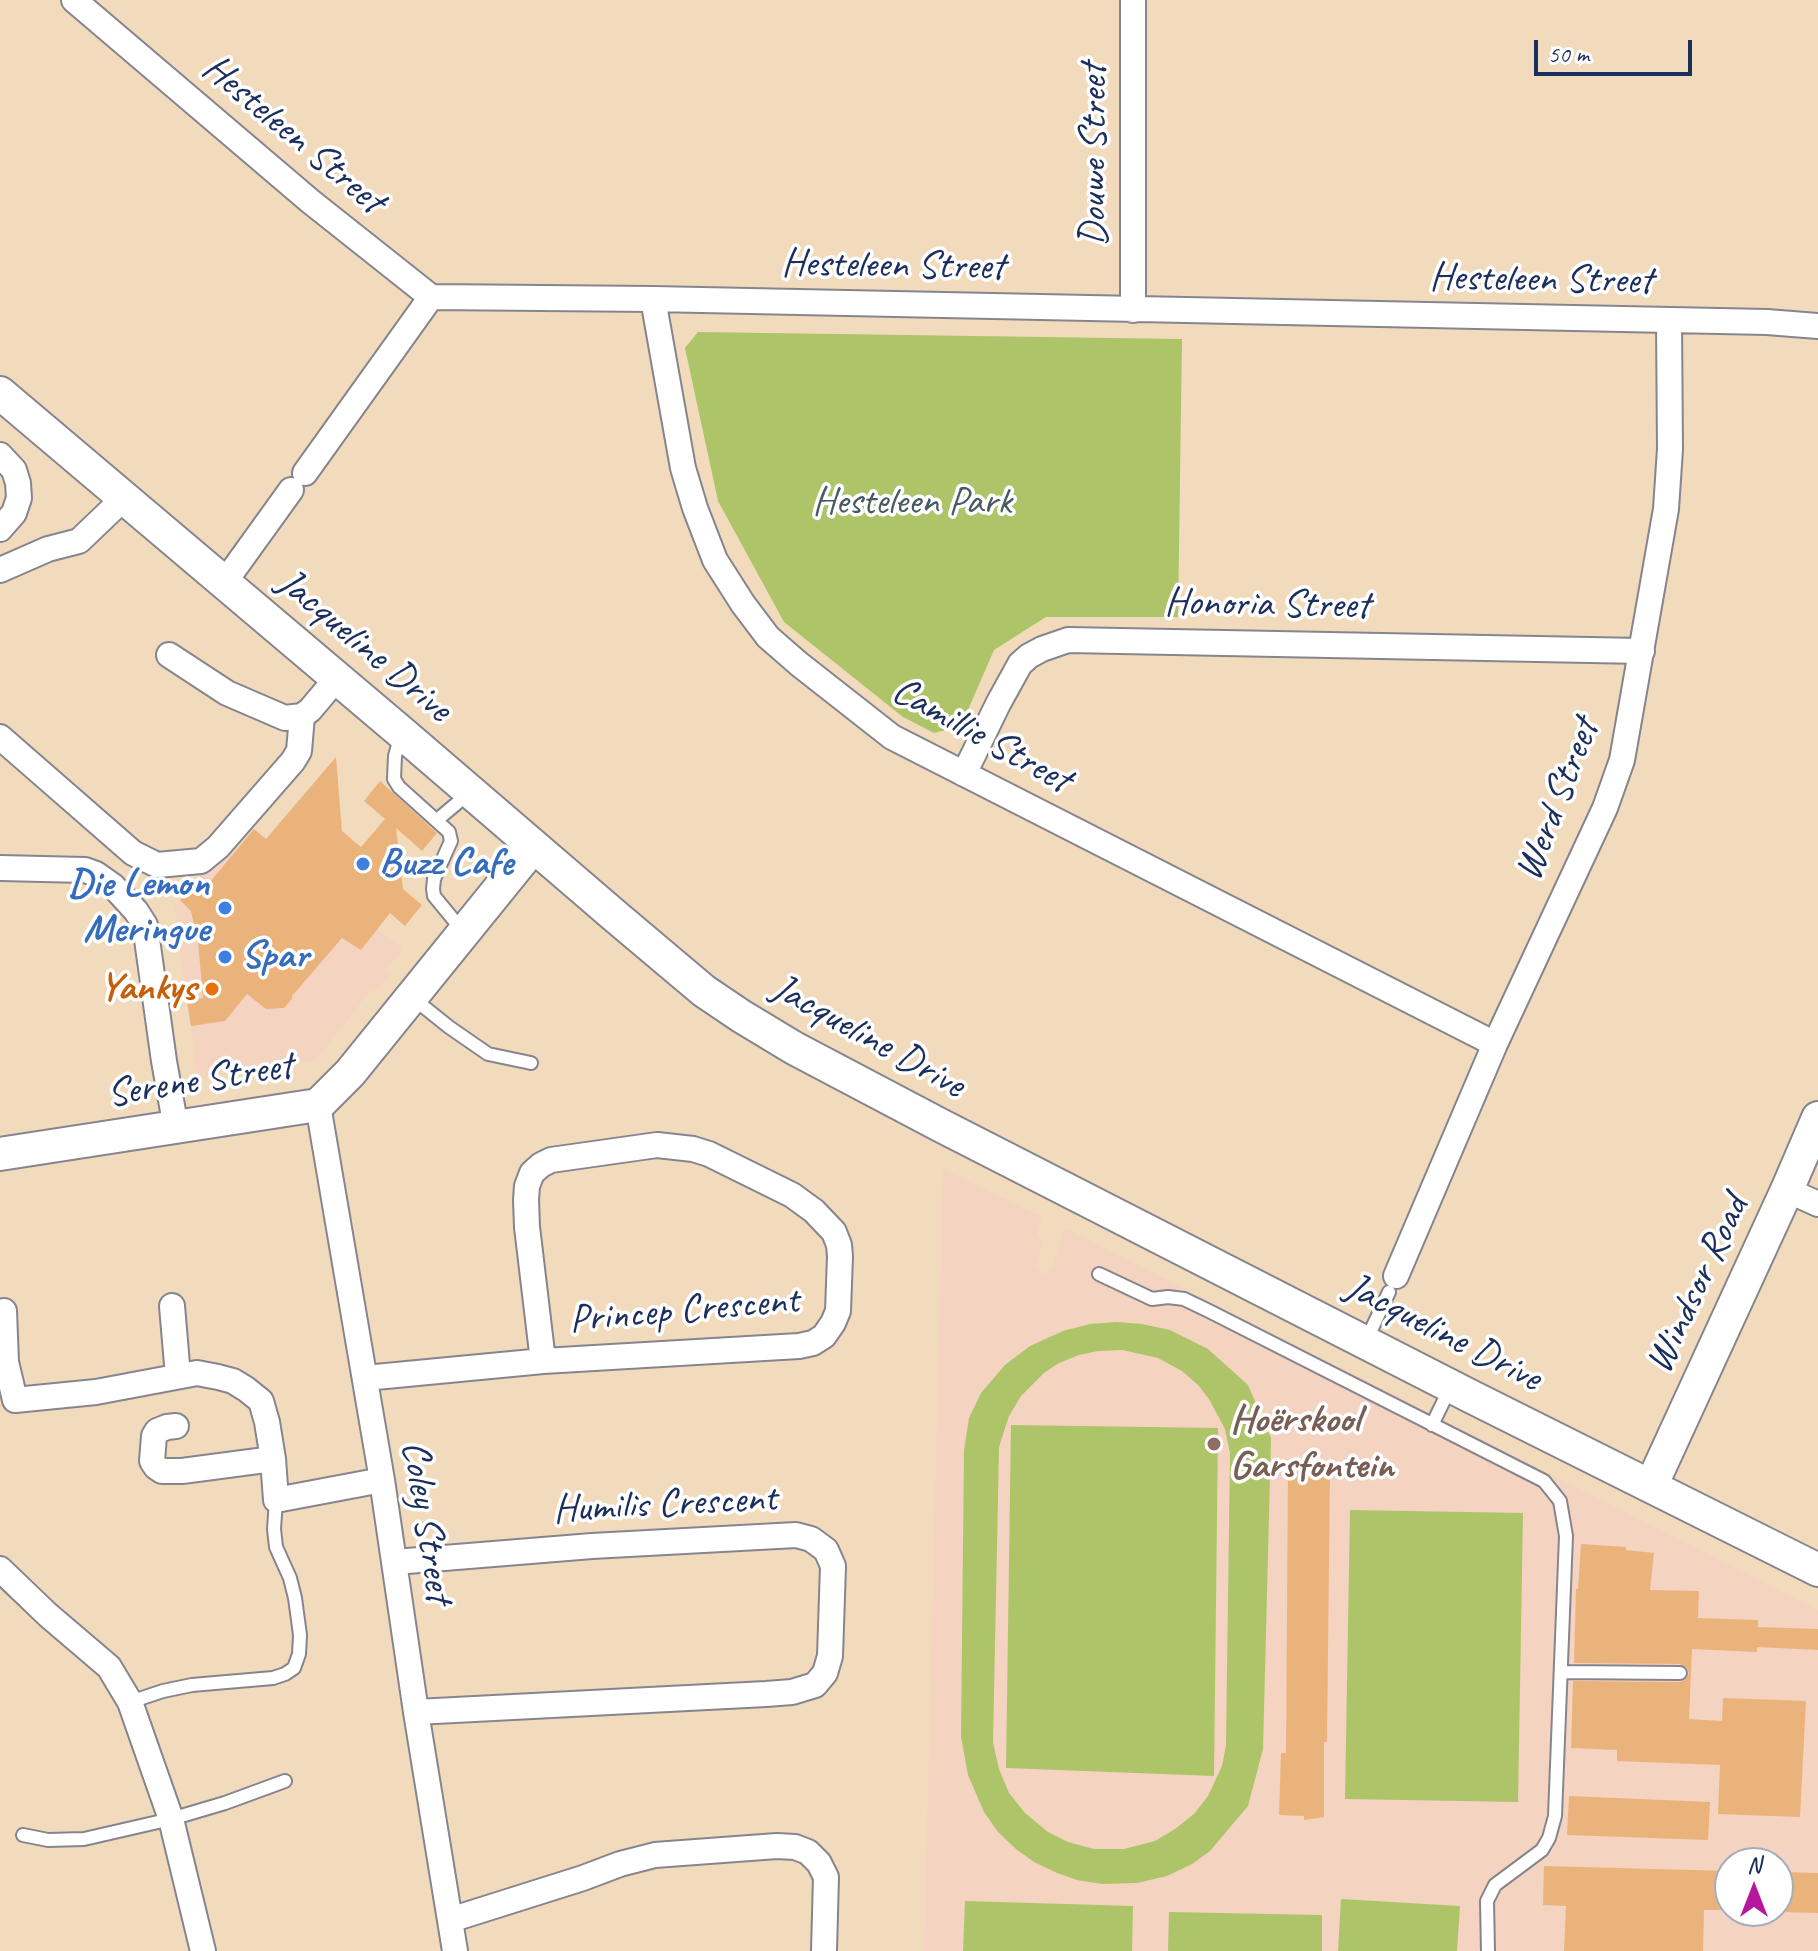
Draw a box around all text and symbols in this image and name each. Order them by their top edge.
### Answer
scale bar [1538,24,1696,74]
text: 50 m [1548,39,1589,69]
street label: Hesteleen Street [192,45,394,225]
street label: Douwe Street [1071,64,1119,246]
street label: Hesteleen Street [781,240,1005,292]
street label: Hesteleen Street [1429,254,1653,306]
park label: Hesteleen Park [812,479,1012,527]
street label: Jacqueline Drive [267,559,461,733]
street label: Honoria Street [1164,579,1370,631]
street label: Camillie Street [883,667,1079,805]
street label: Werd Street [1505,712,1611,888]
place label: Buzz Cafe [379,840,513,888]
marker: Buzz Cafe [354,855,372,873]
place label: Die Lemon Meringue [68,861,209,955]
marker: Die Lemon Meringue [216,899,234,917]
place label: Spar [241,933,308,981]
marker: Spar [216,948,234,966]
street label: Jacqueline Drive [763,964,973,1110]
place label: Yankys [100,965,196,1013]
marker: Yankys [203,980,221,998]
street label: Serene Street [104,1043,296,1119]
street label: Windsor Road [1636,1189,1760,1381]
street label: Jacqueline Drive [1337,1263,1549,1403]
street label: Princep Crescent [567,1277,801,1345]
place label: Hoërskool Garsfontein [1230,1397,1394,1491]
marker: Hoërskool Garsfontein [1205,1435,1223,1453]
street label: Coley Street [390,1438,462,1606]
street label: Humilis Crescent [552,1475,778,1535]
north arrow [1714,1847,1794,1927]
text: N [1747,1851,1761,1879]

